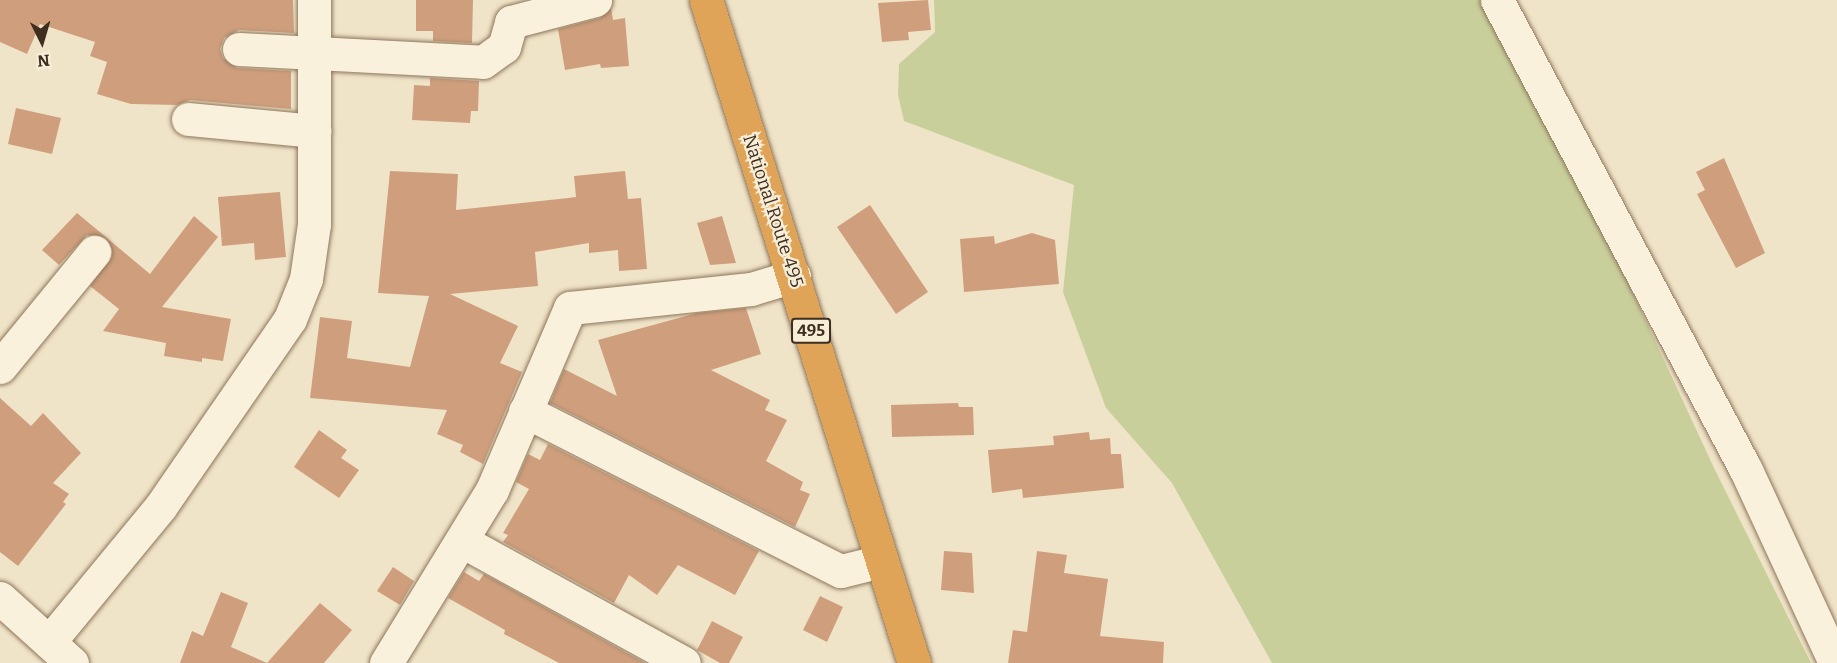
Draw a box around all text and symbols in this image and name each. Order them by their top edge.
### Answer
north arrow [12,12,72,72]
text: N [37,50,51,70]
street label: National Route 495 [738,132,808,290]
road number: 495 [790,318,832,344]

